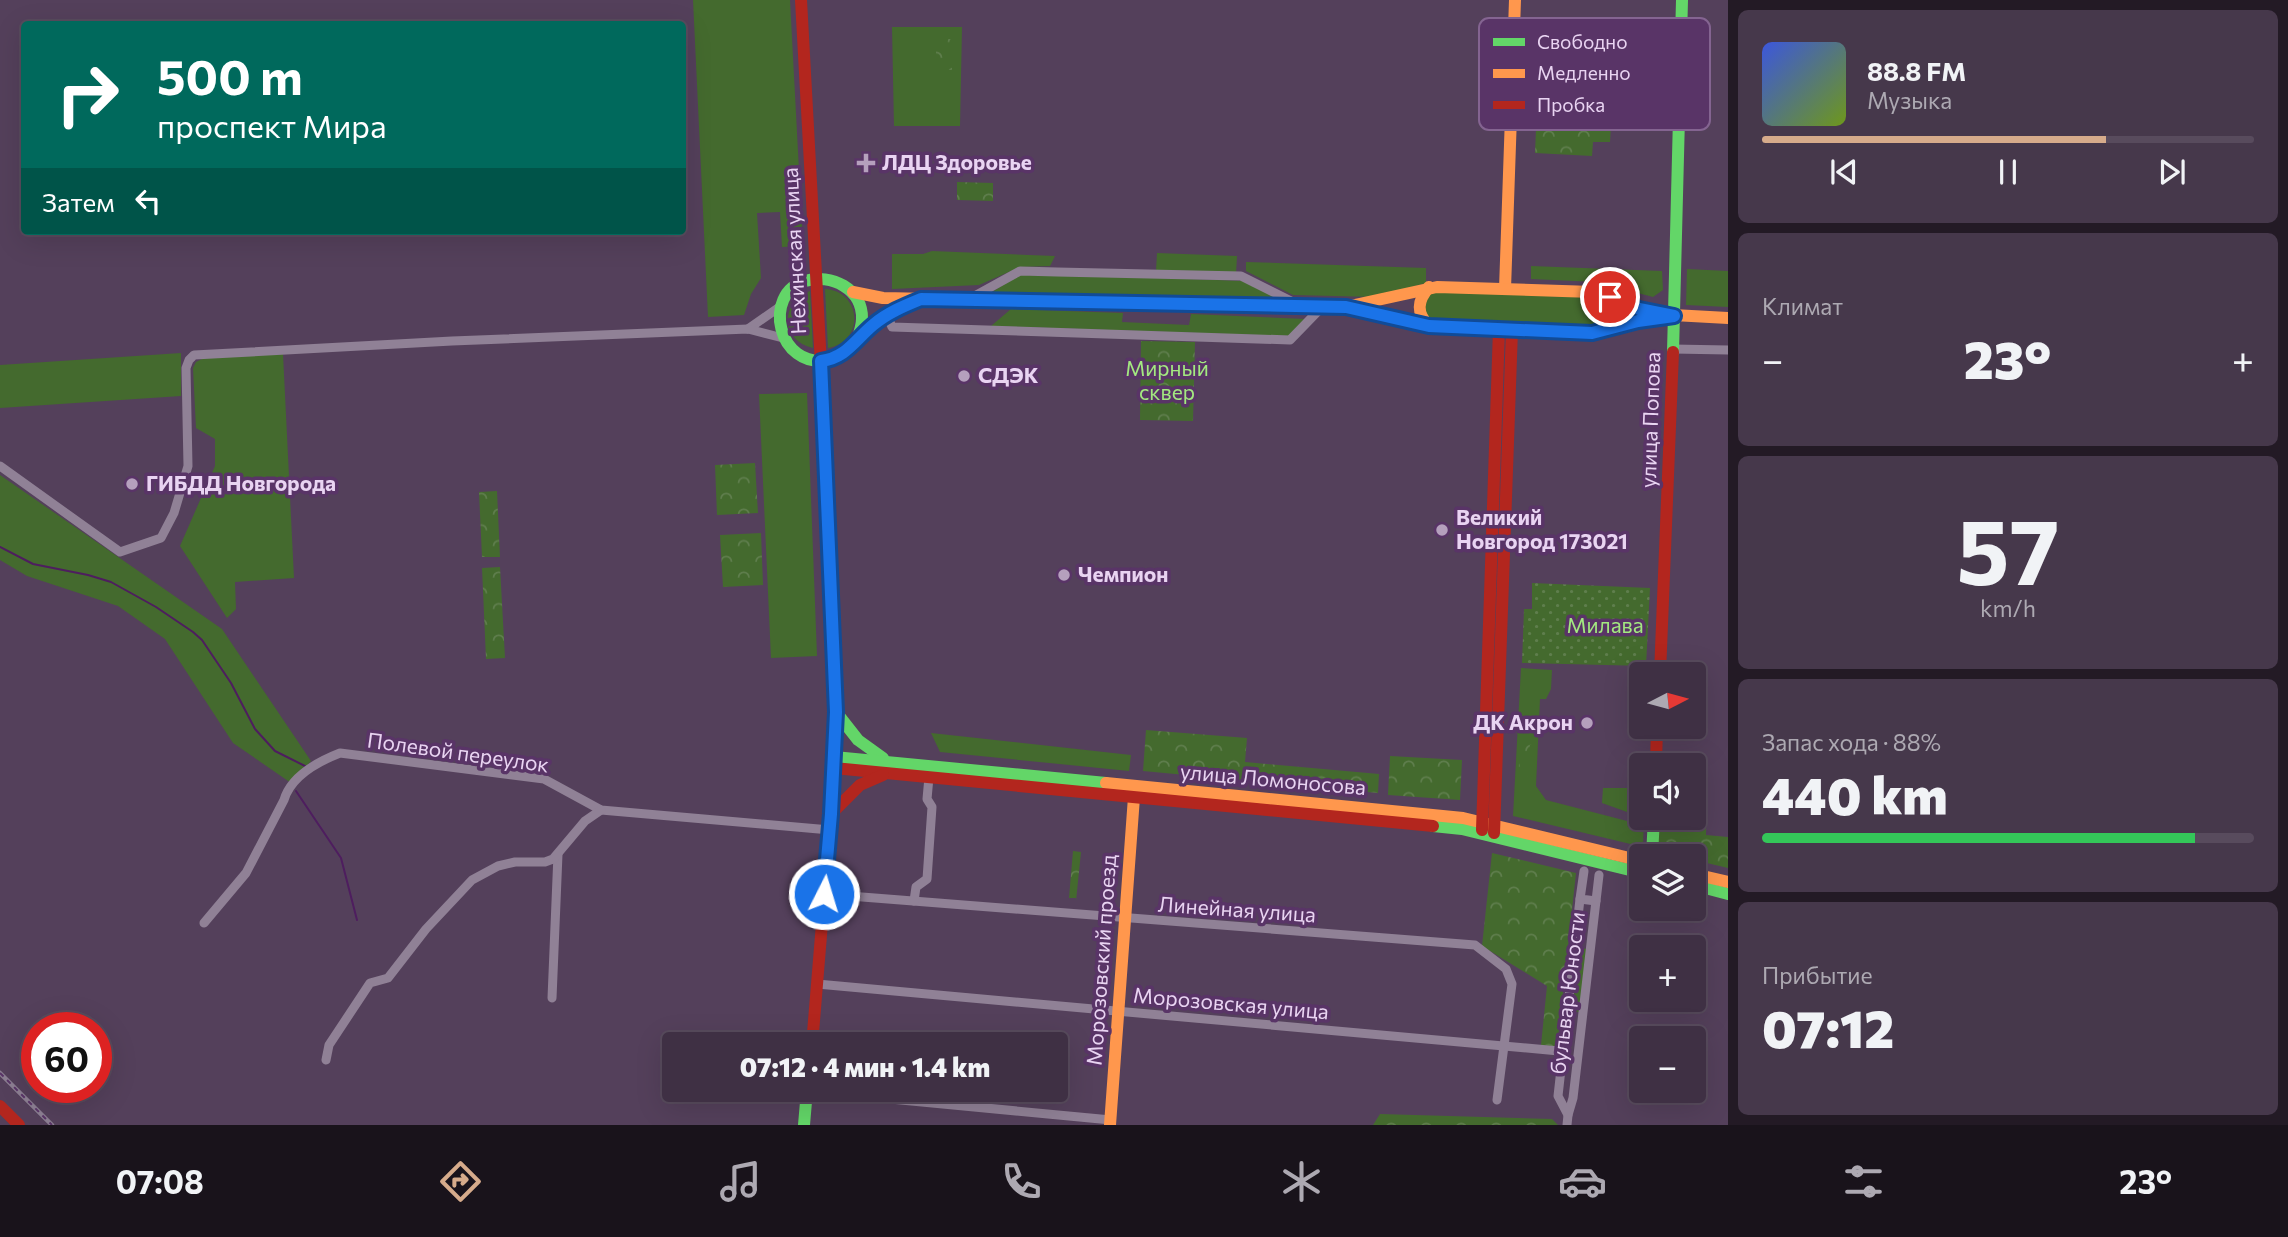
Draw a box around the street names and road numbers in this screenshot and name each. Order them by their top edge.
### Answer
street label: Нехинская улица [777,167,810,335]
street label: улица Попова [1635,351,1664,488]
street label: Полевой переулок [366,726,551,777]
street label: улица Ломоносова [1179,758,1367,799]
street label: Морозовский проезд [1081,854,1120,1066]
street label: Линейная улица [1157,891,1317,926]
street label: бульвар Юности [1544,910,1589,1075]
street label: Морозовская улица [1132,981,1330,1024]

